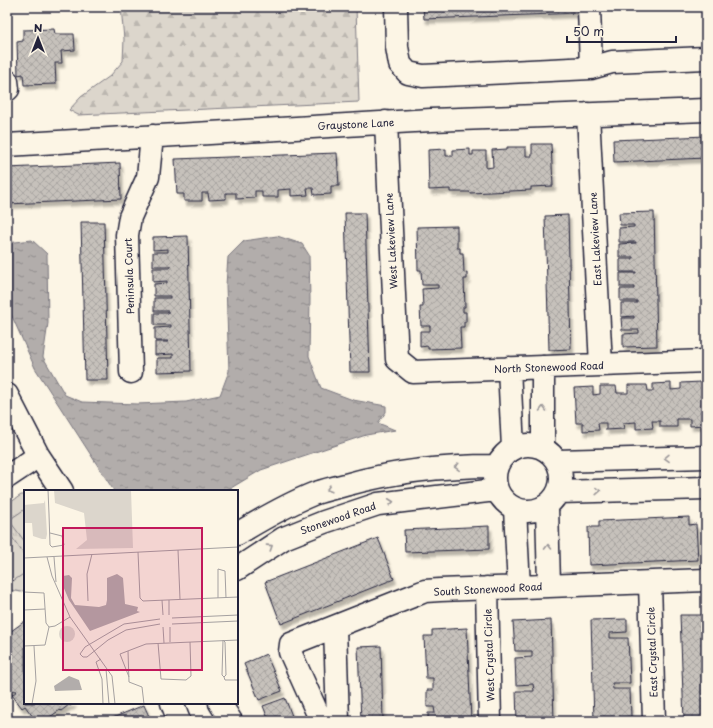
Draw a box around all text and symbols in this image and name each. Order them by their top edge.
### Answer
north arrow [18,18,58,58]
scale bar [567,18,676,44]
text: N [34,19,43,36]
text: 50 m [573,22,604,40]
street label: Graystone Lane [317,114,395,134]
street label: East Lakeview Lane [585,192,604,286]
street label: West Lakeview Lane [380,193,401,289]
street label: Peninsula Court [120,238,137,314]
street label: North Stonewood Road [494,357,604,376]
one-way arrow [539,406,547,412]
one-way arrow [664,454,670,462]
one-way arrow [454,463,460,471]
one-way arrow [326,484,333,493]
one-way arrow [595,487,601,495]
inset map [24,490,238,704]
street label: Stonewood Road [298,497,378,538]
one-way arrow [388,498,394,507]
one-way arrow [544,544,552,550]
one-way arrow [265,545,272,552]
street label: South Stonewood Road [433,578,543,599]
street label: East Crystal Circle [642,606,661,698]
street label: West Crystal Circle [479,608,498,702]

